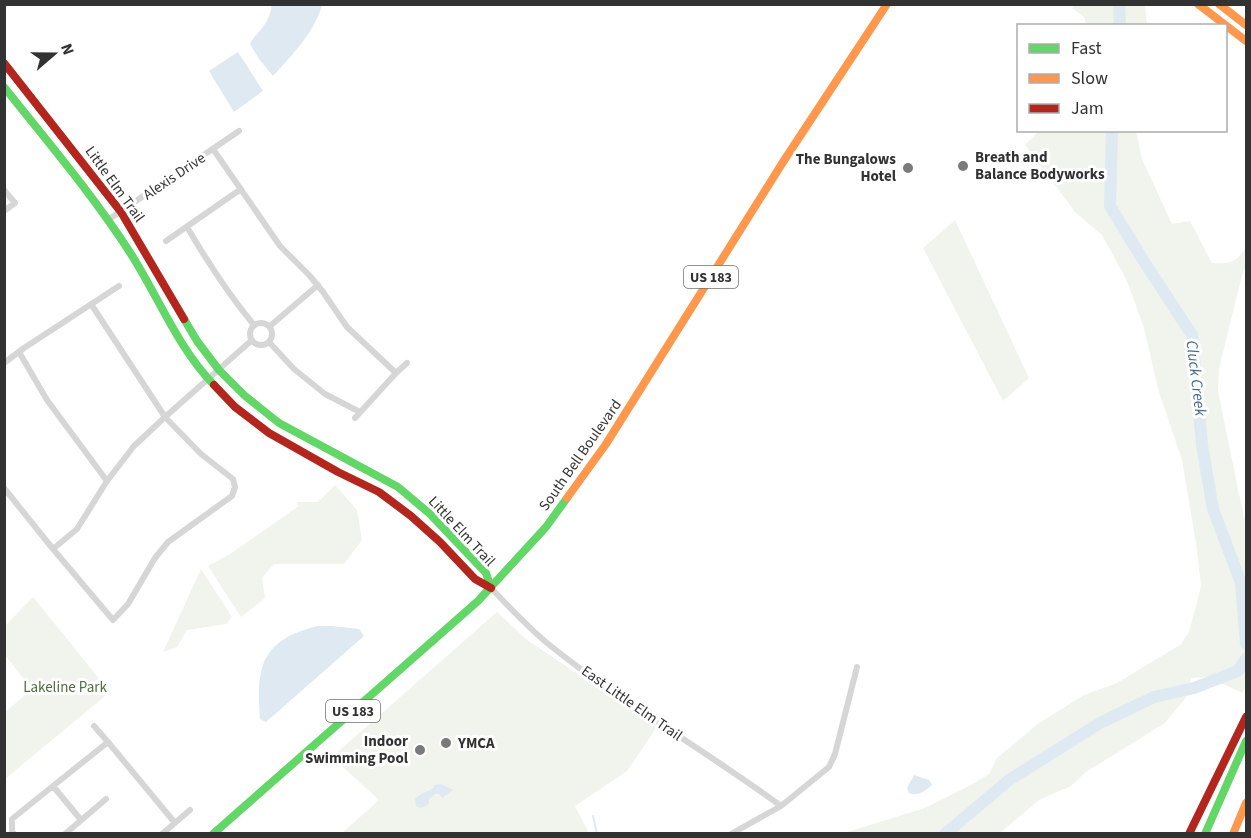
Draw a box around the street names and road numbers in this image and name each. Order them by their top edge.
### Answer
street label: Little Elm Trail [80,142,149,227]
street label: Alexis Drive [139,148,210,205]
road number: US 183 [684,266,738,288]
street label: South Bell Boulevard [534,395,627,515]
street label: Little Elm Trail [423,491,500,571]
street label: East Little Elm Trail [577,661,687,746]
road number: US 183 [326,700,380,722]

